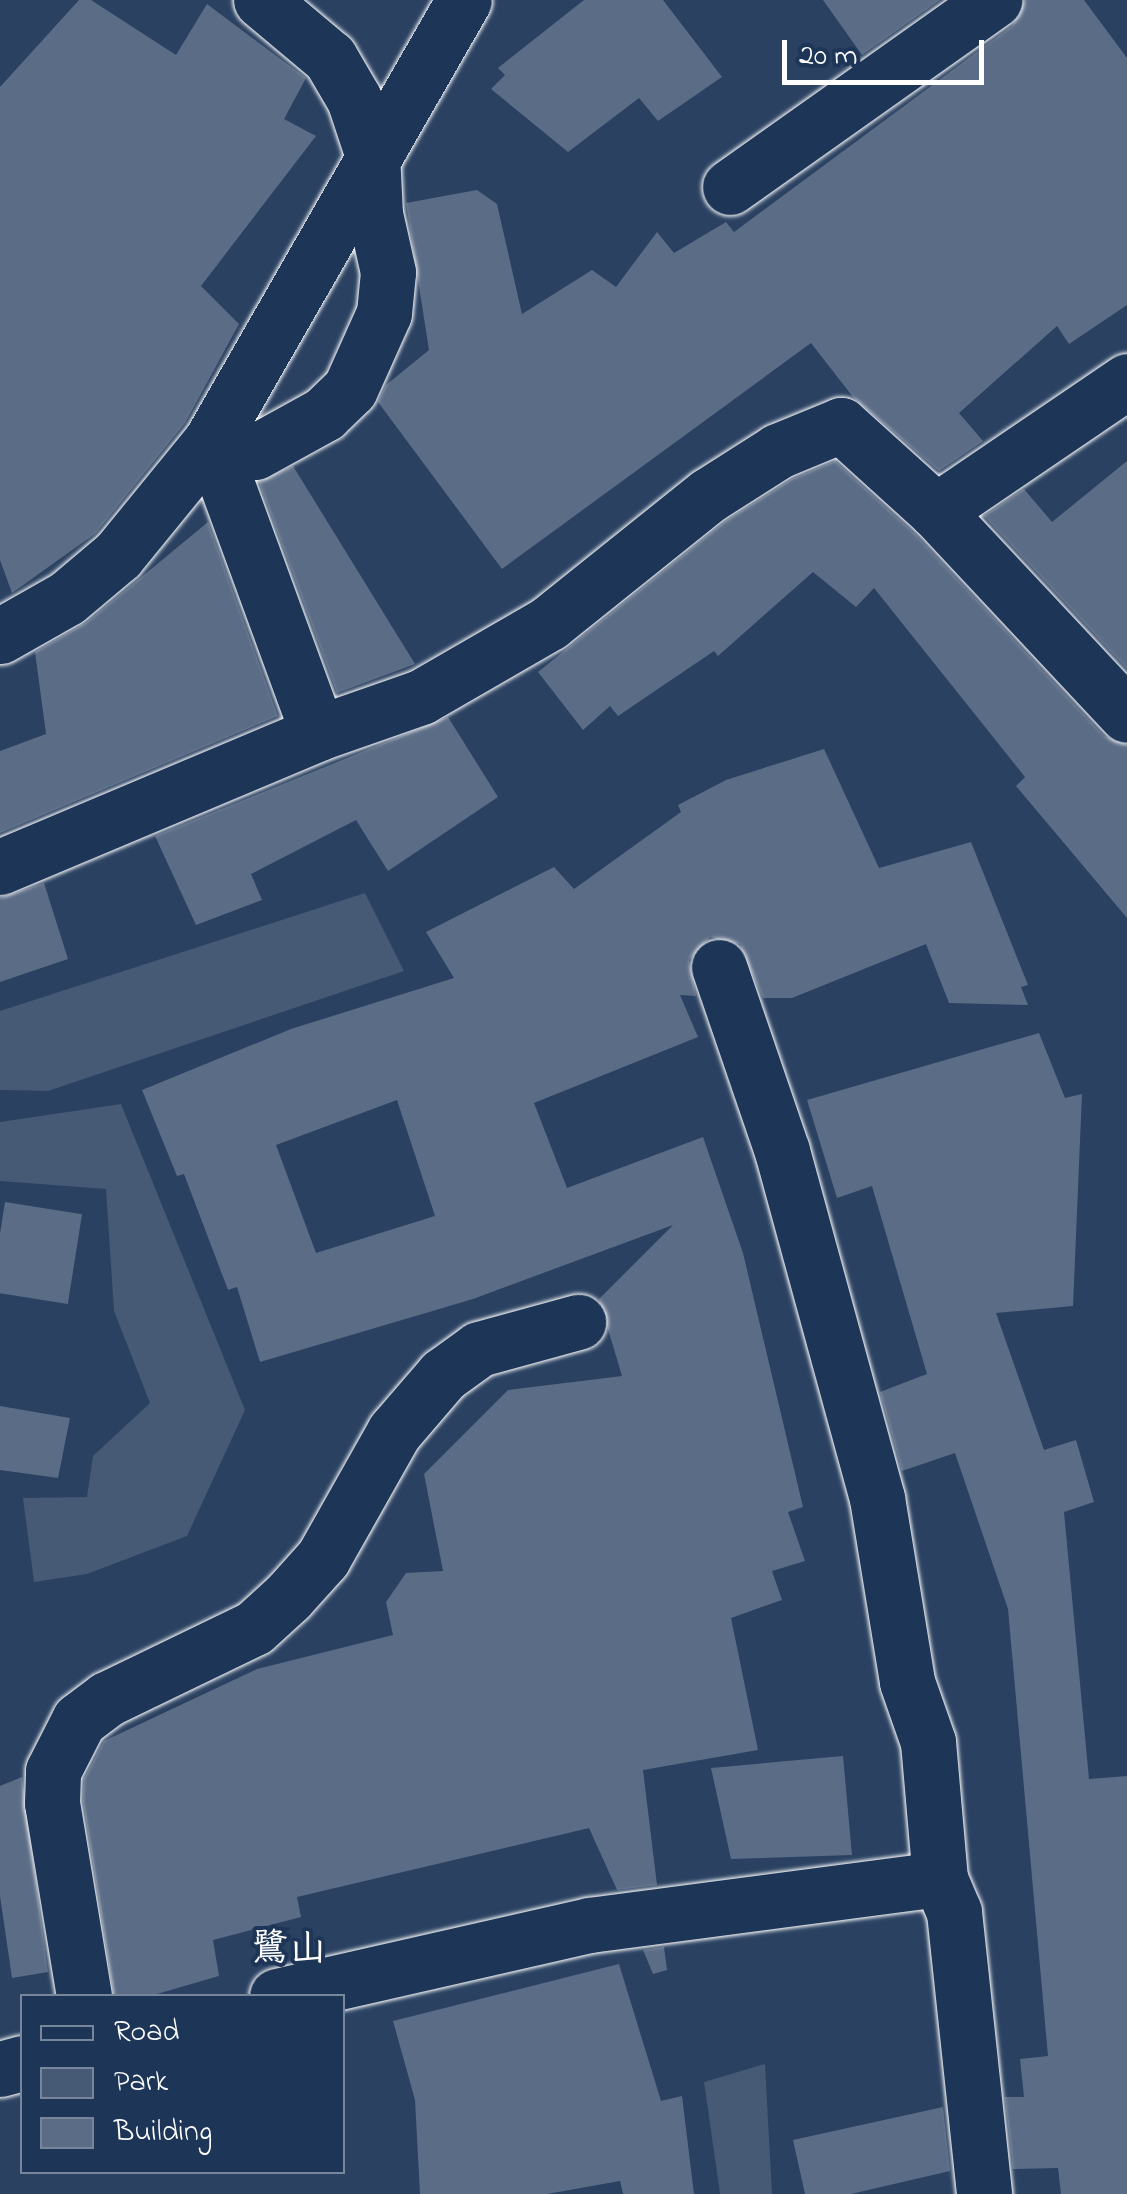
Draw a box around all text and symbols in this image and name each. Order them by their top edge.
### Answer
scale bar [787,20,990,82]
text: 20 m [799,35,858,79]
district label: 鷺山 [251,1929,327,1975]
legend [20,1994,345,2174]
text: Road [114,2011,179,2055]
text: Park [114,2061,168,2105]
text: Building [114,2111,212,2155]

